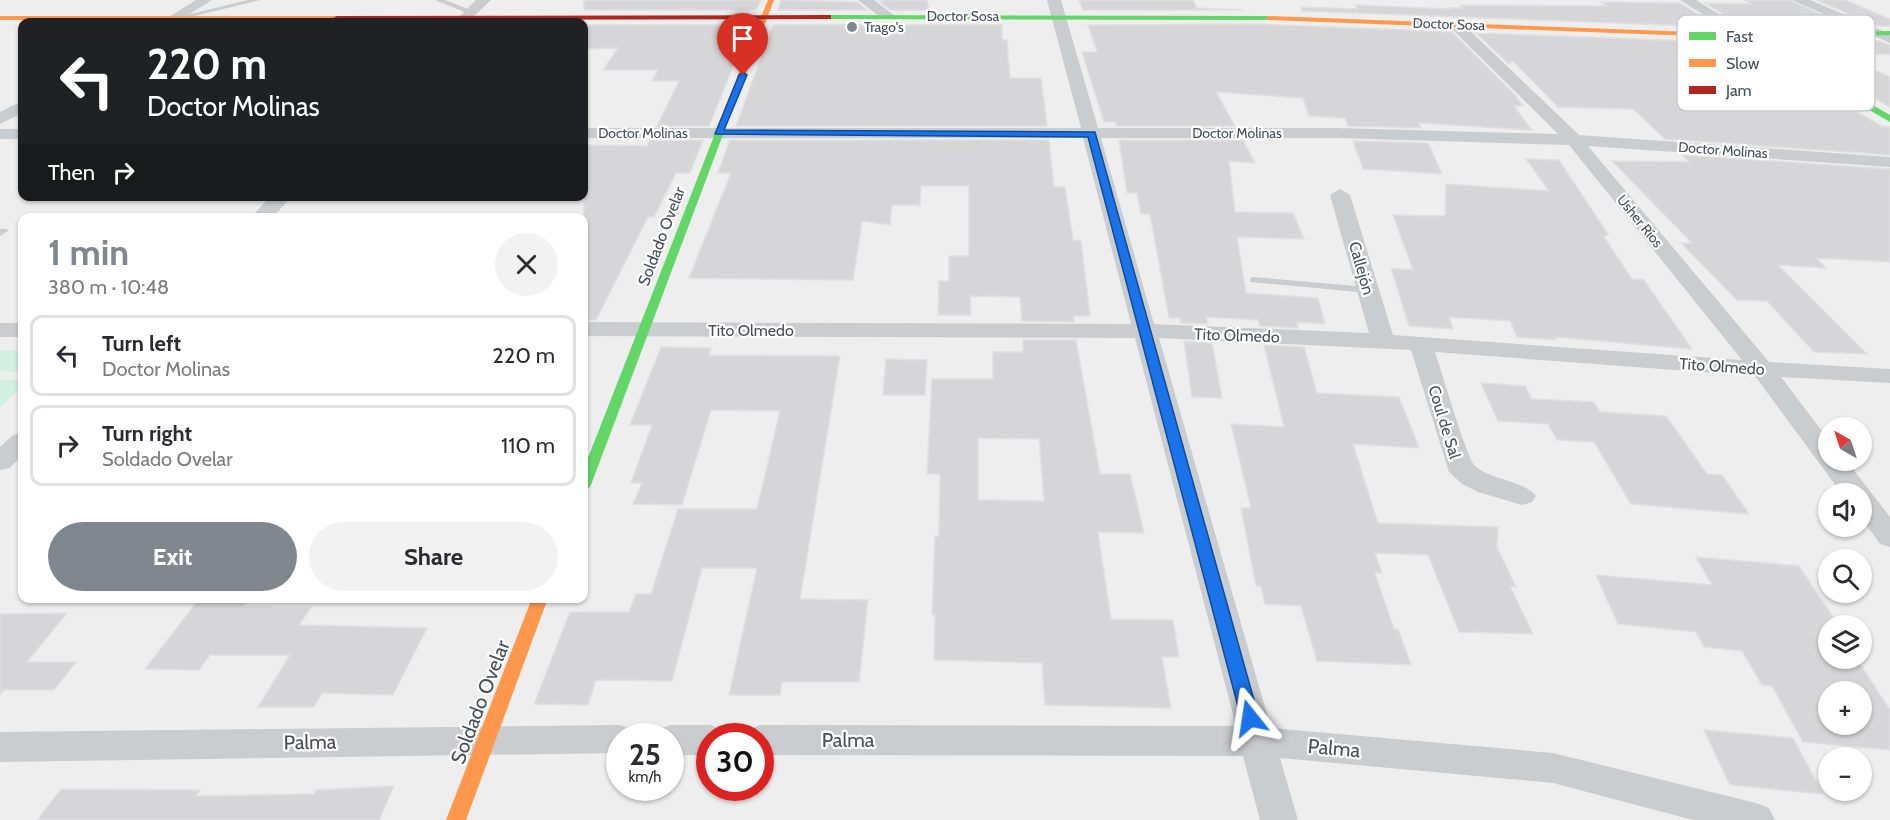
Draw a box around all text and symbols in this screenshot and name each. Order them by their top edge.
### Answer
street label: Doctor Sosa [927,7,1000,25]
pin [717,13,768,75]
street label: Doctor Sosa [1412,14,1486,34]
legend [1677,15,1875,111]
place label: Trago's [864,18,904,36]
marker: Trago's [845,20,859,34]
icon: arrive [726,22,759,55]
text: Fast [1726,27,1754,46]
text: 220 m [147,38,267,90]
icon: left [48,42,126,120]
text: Slow [1726,54,1760,73]
text: Jam [1725,81,1752,100]
text: Doctor Molinas [147,90,320,123]
street label: Doctor Molinas [598,124,688,142]
street label: Doctor Molinas [1192,124,1282,142]
street label: Doctor Molinas [1678,138,1769,162]
icon: right [107,156,140,189]
text: Then [48,159,95,186]
street label: Soldado Ovelar [634,183,689,288]
street label: Usher Ríos [1613,191,1667,251]
text: 1 min [48,230,129,274]
button: close [495,233,558,296]
street label: Callejón [1345,239,1378,297]
text: 380 m · 10:48 [48,275,169,299]
street label: Tito Olmedo [708,321,794,340]
street label: Tito Olmedo [1194,325,1280,346]
text: Turn left [102,330,181,357]
icon: left [51,339,84,372]
text: 220 m [492,342,555,369]
street label: Tito Olmedo [1679,354,1765,379]
text: Doctor Molinas [102,357,230,381]
street label: Coul de Sal [1424,383,1465,461]
north arrow [1818,417,1872,471]
map controls [1818,417,1872,801]
text: Turn right [102,420,192,447]
icon: right [51,429,84,462]
text: 110 m [501,432,555,459]
text: Soldado Ovelar [102,447,233,471]
button: sound [1818,483,1872,537]
button: Exit [48,522,297,591]
button: Share [309,522,558,591]
button: search [1818,549,1872,603]
button: layers [1818,615,1872,669]
street label: Soldado Ovelar [445,636,515,767]
button: + [1818,681,1872,735]
position arrow [1218,686,1282,750]
speed limit sign: 30 [696,723,774,801]
street label: Palma [822,728,875,752]
street label: Palma [283,730,337,754]
street label: Palma [1307,734,1362,762]
text: 25 [629,736,661,773]
button: − [1818,747,1872,801]
text: km/h [629,768,661,786]

